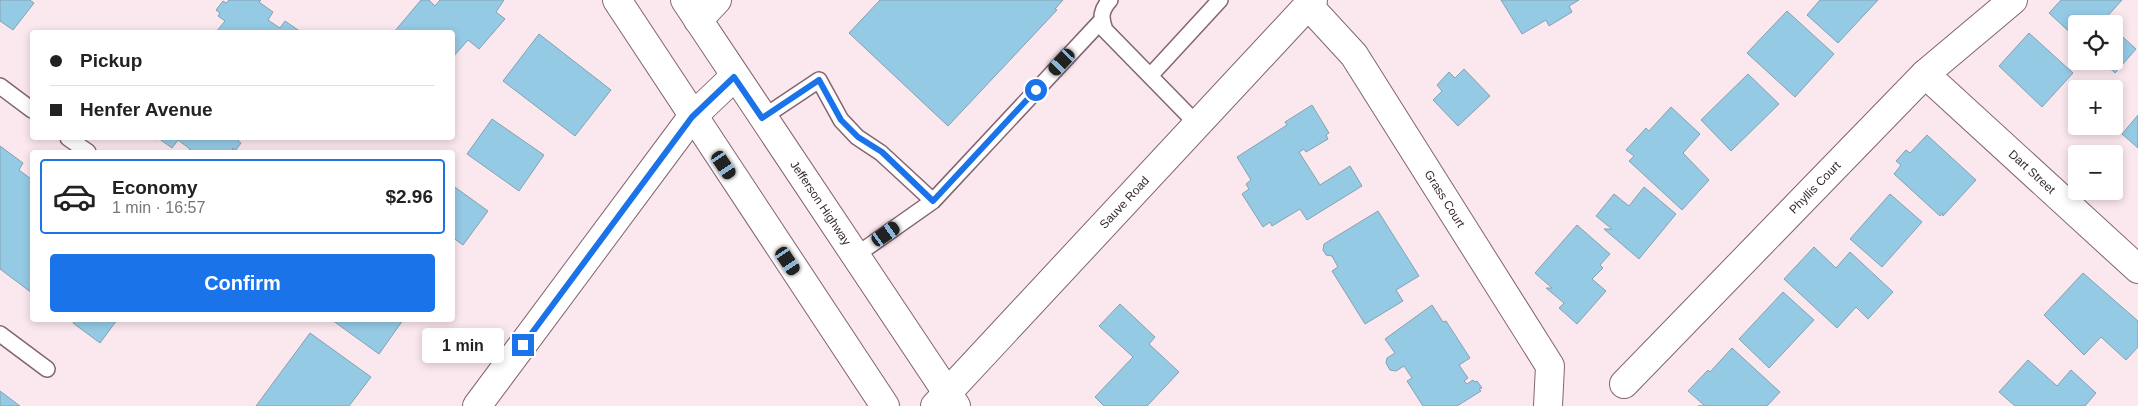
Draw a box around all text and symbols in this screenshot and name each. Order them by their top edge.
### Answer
map controls [2068,15,2123,200]
button: locate [2068,15,2123,70]
car [1046,46,1077,78]
text: Pickup [80,50,142,71]
route start [1025,79,1047,101]
button: + [2068,80,2123,135]
text: Henfer Avenue [80,99,213,120]
button: − [2068,145,2123,200]
street label: Dart Street [2006,147,2059,197]
car [709,148,738,182]
street label: Jefferson Highway [787,158,854,248]
street label: Phyllis Court [1786,158,1844,216]
street label: Grass Court [1421,168,1468,231]
icon: car [52,174,97,219]
street label: Sauve Road [1097,174,1152,232]
text: Economy [112,177,198,198]
text: $2.96 [385,186,433,207]
text: 1 min · 16:57 [112,199,205,216]
car [869,219,902,249]
car [773,244,802,278]
button: Confirm [50,254,435,312]
callout: 1 min [423,328,506,362]
route end [512,334,534,356]
text: 1 min [442,337,484,354]

